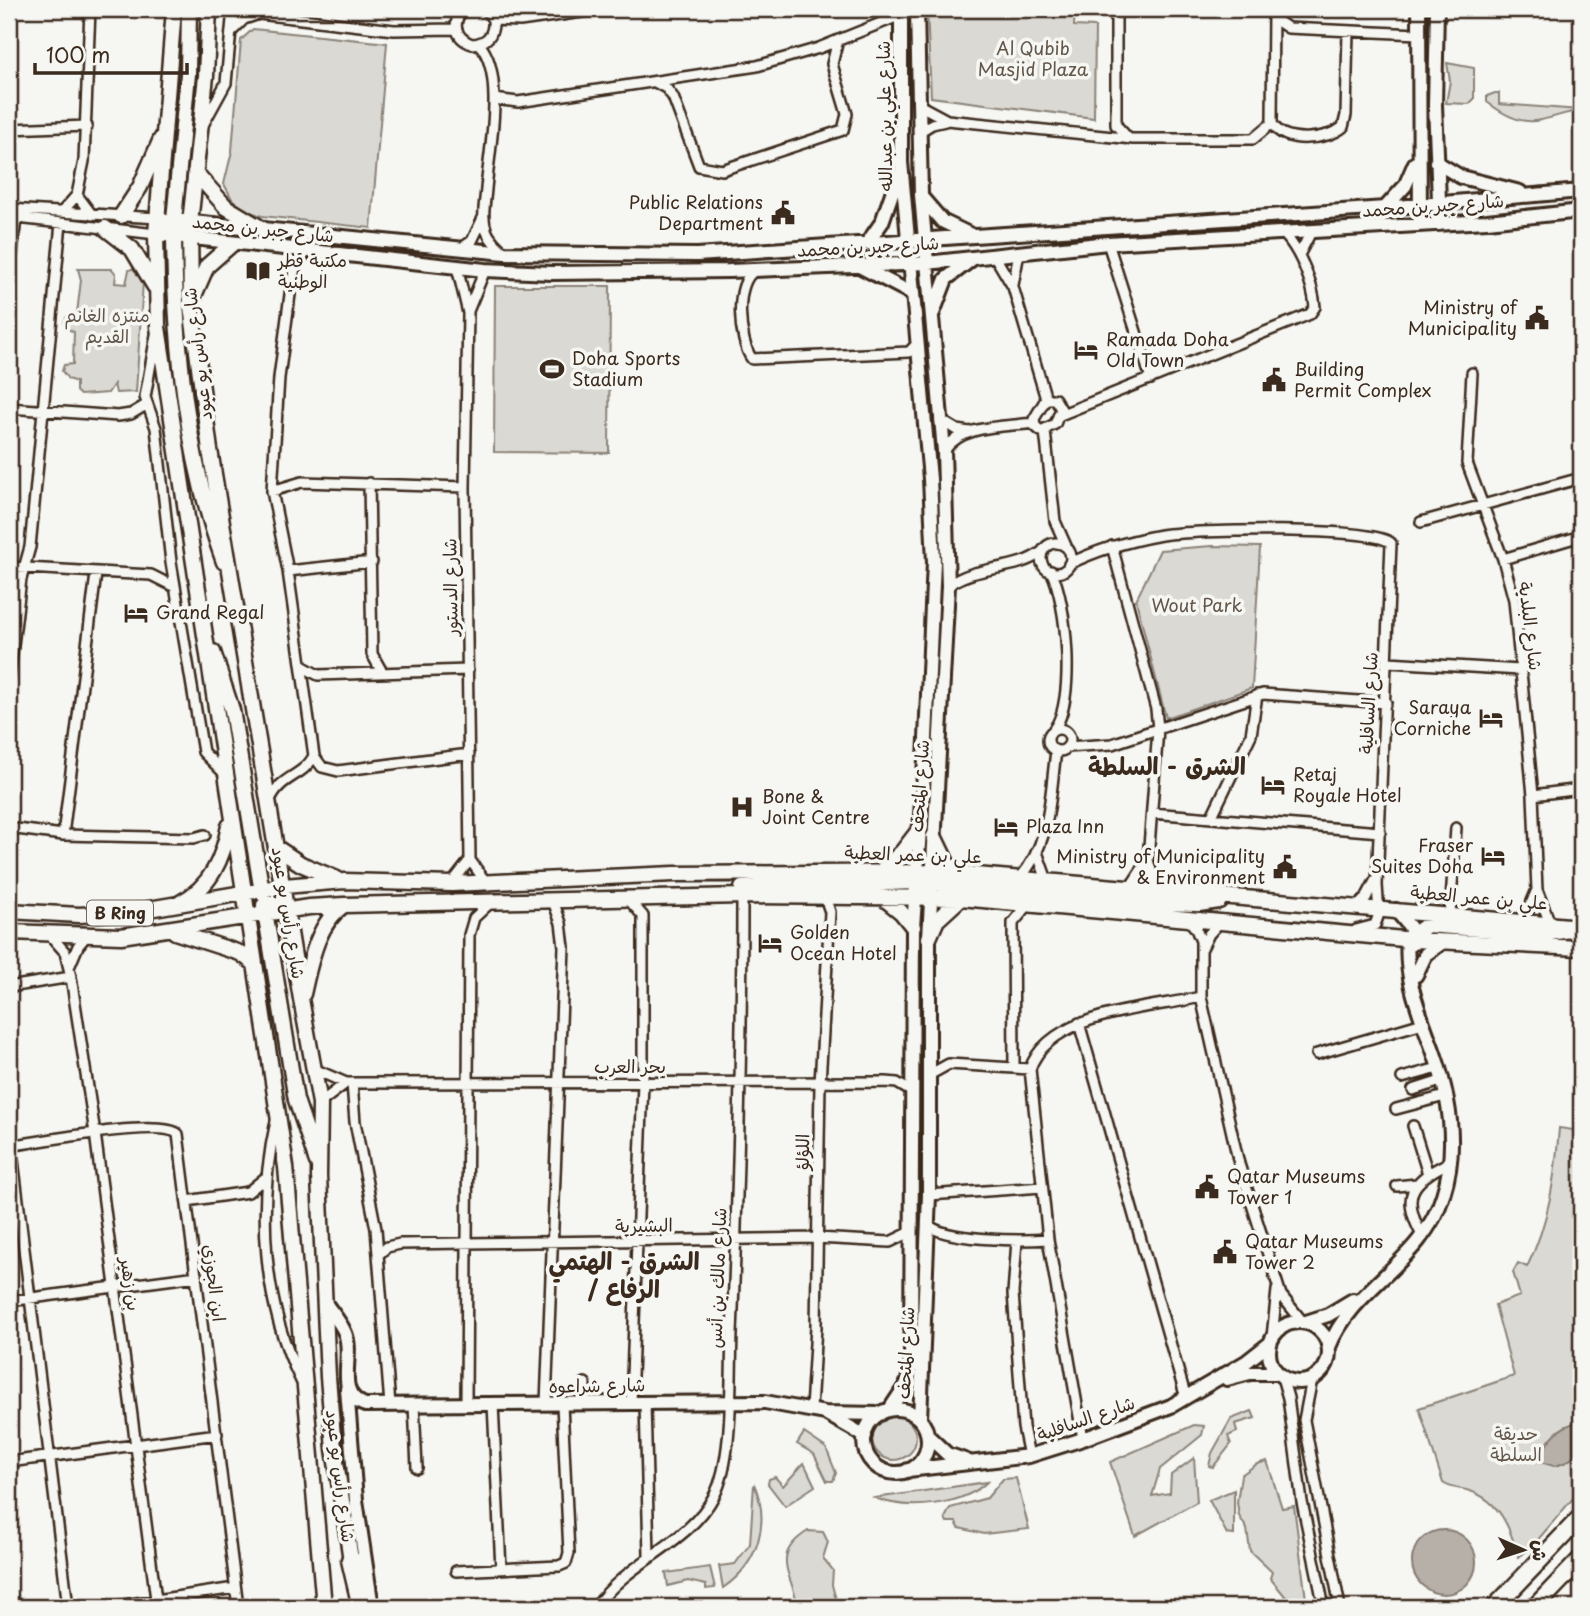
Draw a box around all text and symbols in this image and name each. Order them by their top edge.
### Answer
scale bar [35,32,187,76]
park label: Al Qubib Masjid Plaza [978,34,1089,82]
text: 100 m [46,38,110,70]
street label: شارع علي بن عبدالله [869,40,902,192]
street label: شارع جبر بن محمد [1361,186,1505,223]
place label: Public Relations Department [629,188,763,236]
public building icon: Public Relations Department [769,199,797,227]
street label: شارع جبر بن محمد [191,207,335,248]
street label: شارع جبر بن محمد [796,228,940,263]
place label: مكتبة قطر الوطنية [276,246,347,294]
library icon: مكتبة قطر الوطنية [244,257,272,285]
street label: شارع رأس بو عبود [175,286,218,422]
place label: Ministry of Municipality [1408,293,1519,341]
park label: منتزه الغانم القديم [64,301,150,351]
public building icon: Ministry of Municipality [1523,304,1551,332]
place label: Ramada Doha Old Town [1106,325,1229,373]
hotel icon: Ramada Doha Old Town [1072,336,1100,364]
place label: Doha Sports Stadium [572,344,680,392]
sports icon: Doha Sports Stadium [538,355,566,383]
place label: Building Permit Complex [1294,355,1432,403]
public building icon: Building Permit Complex [1260,366,1288,394]
street label: شارع الدستور [435,538,464,638]
street label: شارع البلدية [1513,580,1550,672]
park label: Wout Park [1152,591,1242,618]
place label: Grand Regal [156,598,265,625]
hotel icon: Grand Regal [122,599,150,627]
street label: شارع السافلية [1351,651,1384,755]
place label: Saraya Corniche [1394,693,1472,741]
hotel icon: Saraya Corniche [1477,704,1505,732]
street label: شارع المتحف [902,739,935,833]
district label: الشرق - السلطة [1088,747,1246,783]
place label: Retaj Royale Hotel [1293,760,1402,808]
hotel icon: Retaj Royale Hotel [1259,771,1287,799]
place label: Bone & Joint Centre [762,782,870,830]
hospital icon: Bone & Joint Centre [728,793,756,821]
place label: Plaza Inn [1026,812,1104,839]
hotel icon: Plaza Inn [992,813,1020,841]
place label: Fraser Suites Doha [1371,831,1474,879]
street label: علي بن عمر العطية [844,838,982,873]
place label: Ministry of Municipality & Environment [1056,842,1265,890]
hotel icon: Fraser Suites Doha [1479,842,1507,870]
street label: شارع رأس بو عبود [266,845,313,981]
public building icon: Ministry of Municipality & Environment [1271,853,1299,881]
street label: علي بن عمر العطية [1409,877,1549,920]
road number: B Ring [87,900,153,925]
place label: Golden Ocean Hotel [790,918,897,966]
hotel icon: Golden Ocean Hotel [756,929,784,957]
street label: بحر العرب [594,1052,666,1079]
street label: اللؤلؤ [788,1134,815,1172]
place label: Qatar Museums Tower 1 [1227,1162,1365,1210]
public building icon: Qatar Museums Tower 1 [1193,1173,1221,1201]
street label: شارع مالك بن أنس [701,1207,732,1349]
street label: البشيرية [615,1210,673,1239]
place label: Qatar Museums Tower 2 [1245,1227,1383,1275]
public building icon: Qatar Museums Tower 2 [1211,1238,1239,1266]
district label: الشرق - الهتمي / الرفاع [548,1242,700,1306]
street label: ابن الجوزي [196,1243,234,1323]
street label: بن زهير [114,1253,149,1313]
street label: شارع المتحف [889,1306,920,1400]
street label: شارع شراعوه [548,1370,646,1399]
street label: شارع السافلية [1033,1388,1138,1447]
street label: شارع رأس بو عبود [320,1408,363,1544]
park label: حديقة السلطة [1490,1419,1542,1467]
north arrow [1488,1514,1558,1584]
text: ش [1526,1540,1556,1562]

